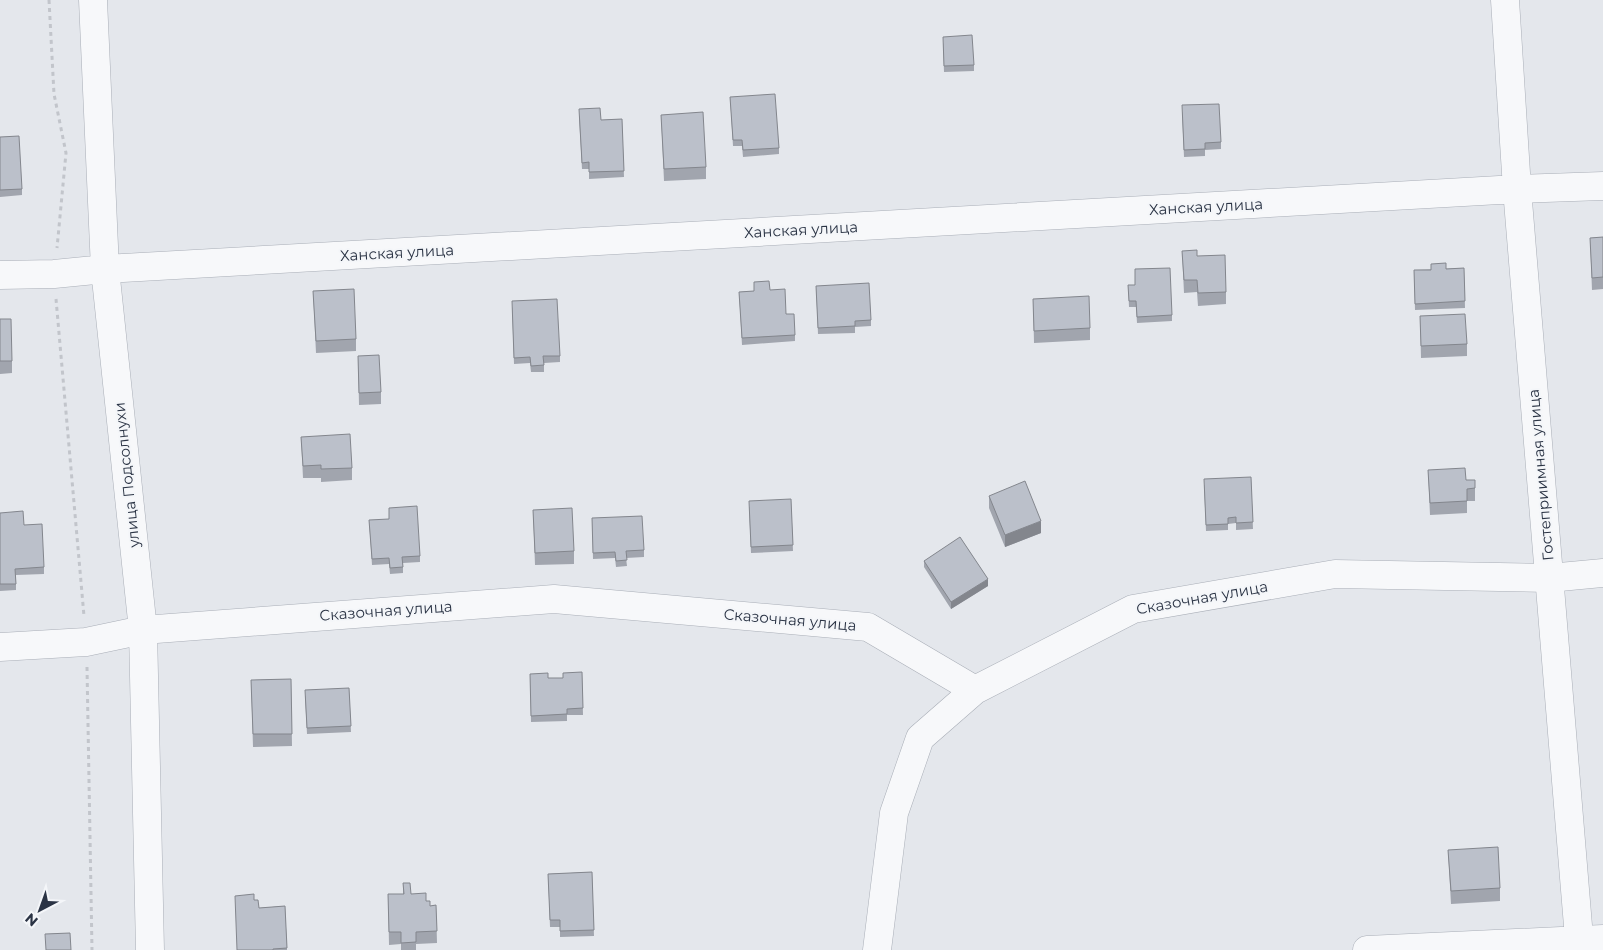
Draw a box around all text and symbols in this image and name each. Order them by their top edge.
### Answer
street label: Ханская улица [1149,194,1263,219]
street label: Ханская улица [744,217,858,242]
street label: Ханская улица [340,240,454,265]
street label: Гостеприимная улица [1524,388,1557,562]
street label: улица Подсолнухи [109,401,144,550]
street label: Сказочная улица [1135,577,1269,618]
street label: Сказочная улица [319,596,453,625]
street label: Сказочная улица [723,604,857,635]
north arrow [15,885,65,935]
text: N [21,909,42,930]

